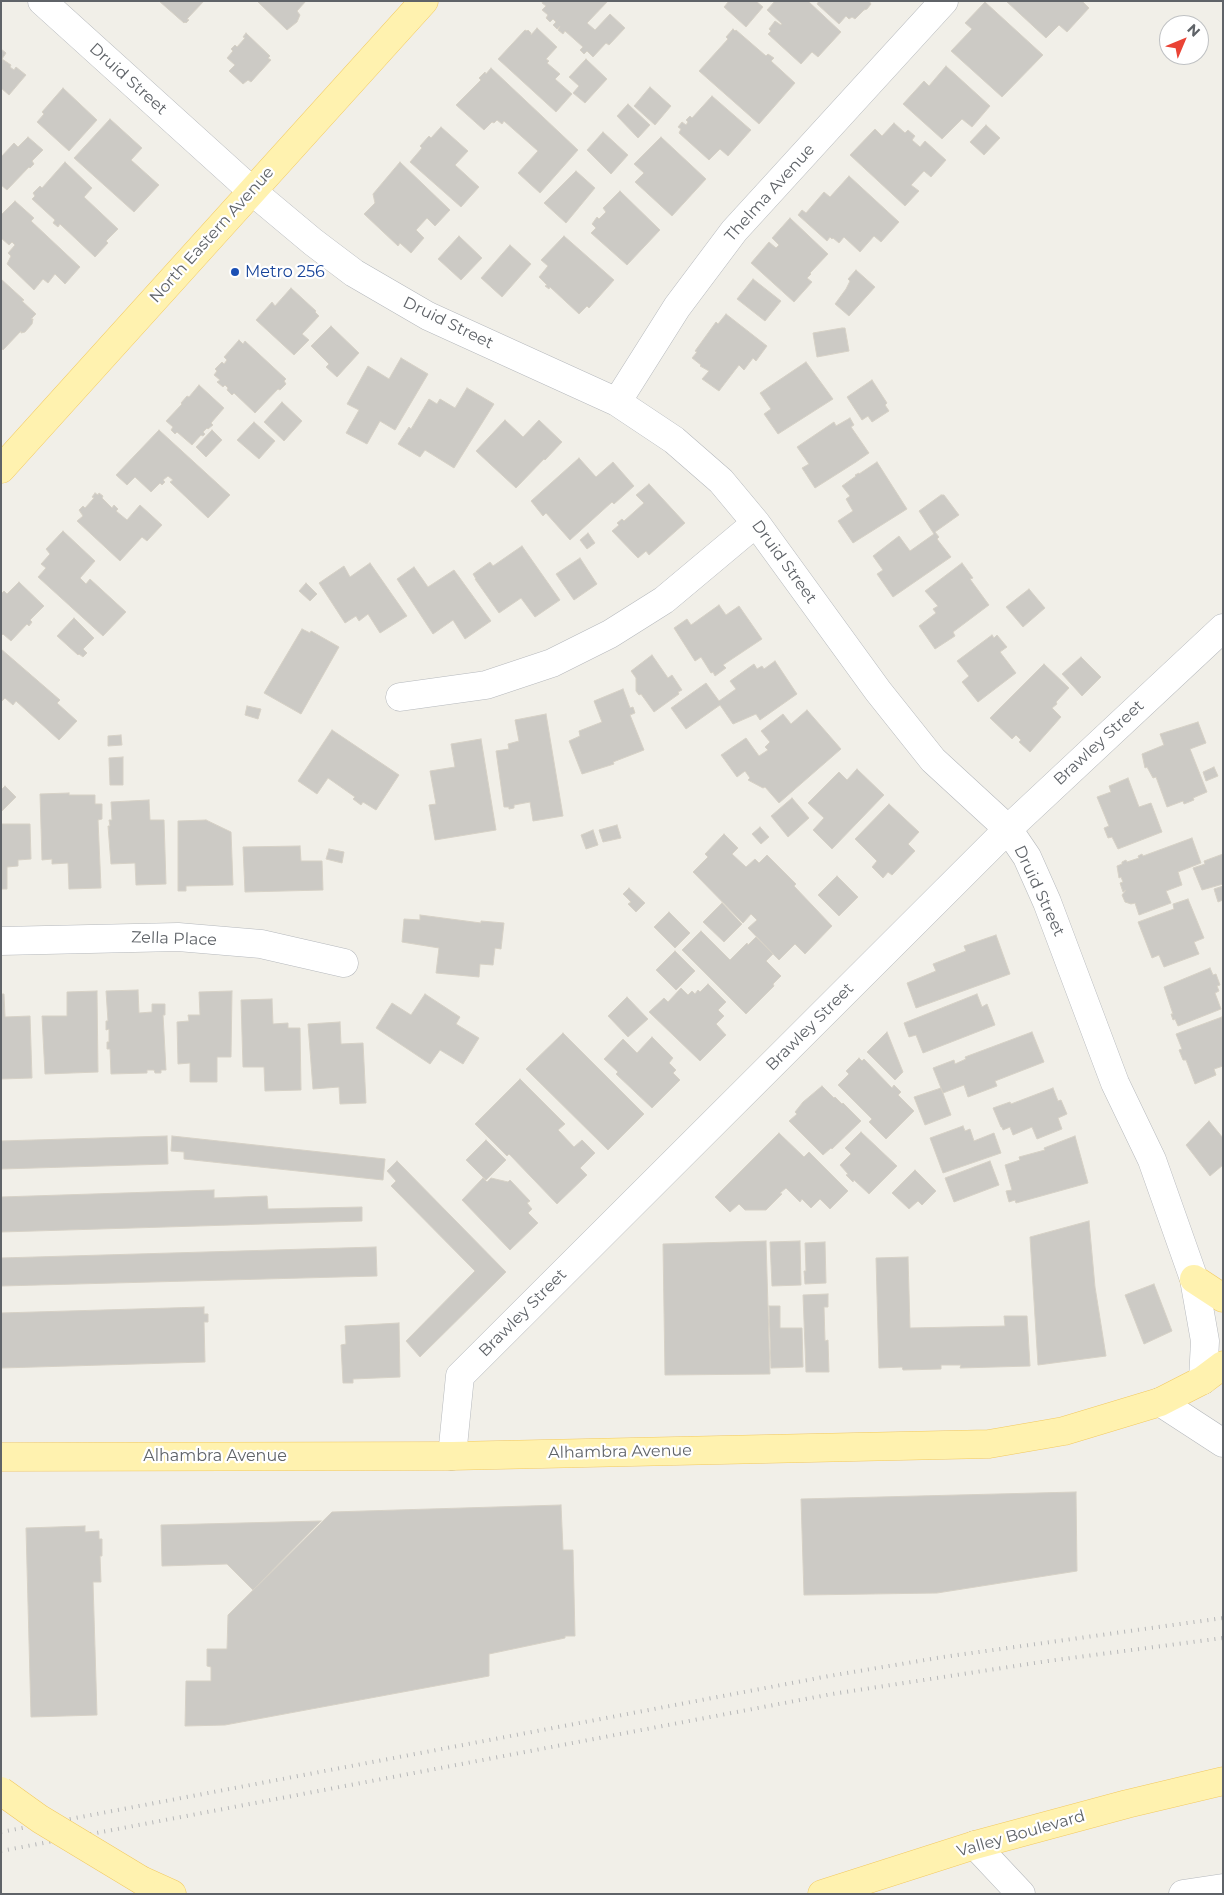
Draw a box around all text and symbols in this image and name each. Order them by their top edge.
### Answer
north arrow [1159,15,1209,65]
text: N [1184,20,1204,40]
street label: Druid Street [85,39,171,119]
street label: Thelma Avenue [721,140,819,246]
street label: North Eastern Avenue [146,163,278,307]
place label: Metro 256 [245,262,325,282]
marker: Metro 256 [229,266,241,278]
street label: Druid Street [400,293,496,353]
street label: Druid Street [747,517,821,607]
street label: Brawley Street [1050,696,1148,790]
street label: Druid Street [1010,842,1068,940]
street label: Zella Place [131,928,217,950]
street label: Brawley Street [762,979,858,1075]
street label: Brawley Street [475,1265,571,1361]
street label: Alhambra Avenue [548,1441,692,1463]
street label: Alhambra Avenue [143,1446,287,1466]
street label: Valley Boulevard [955,1807,1087,1861]

